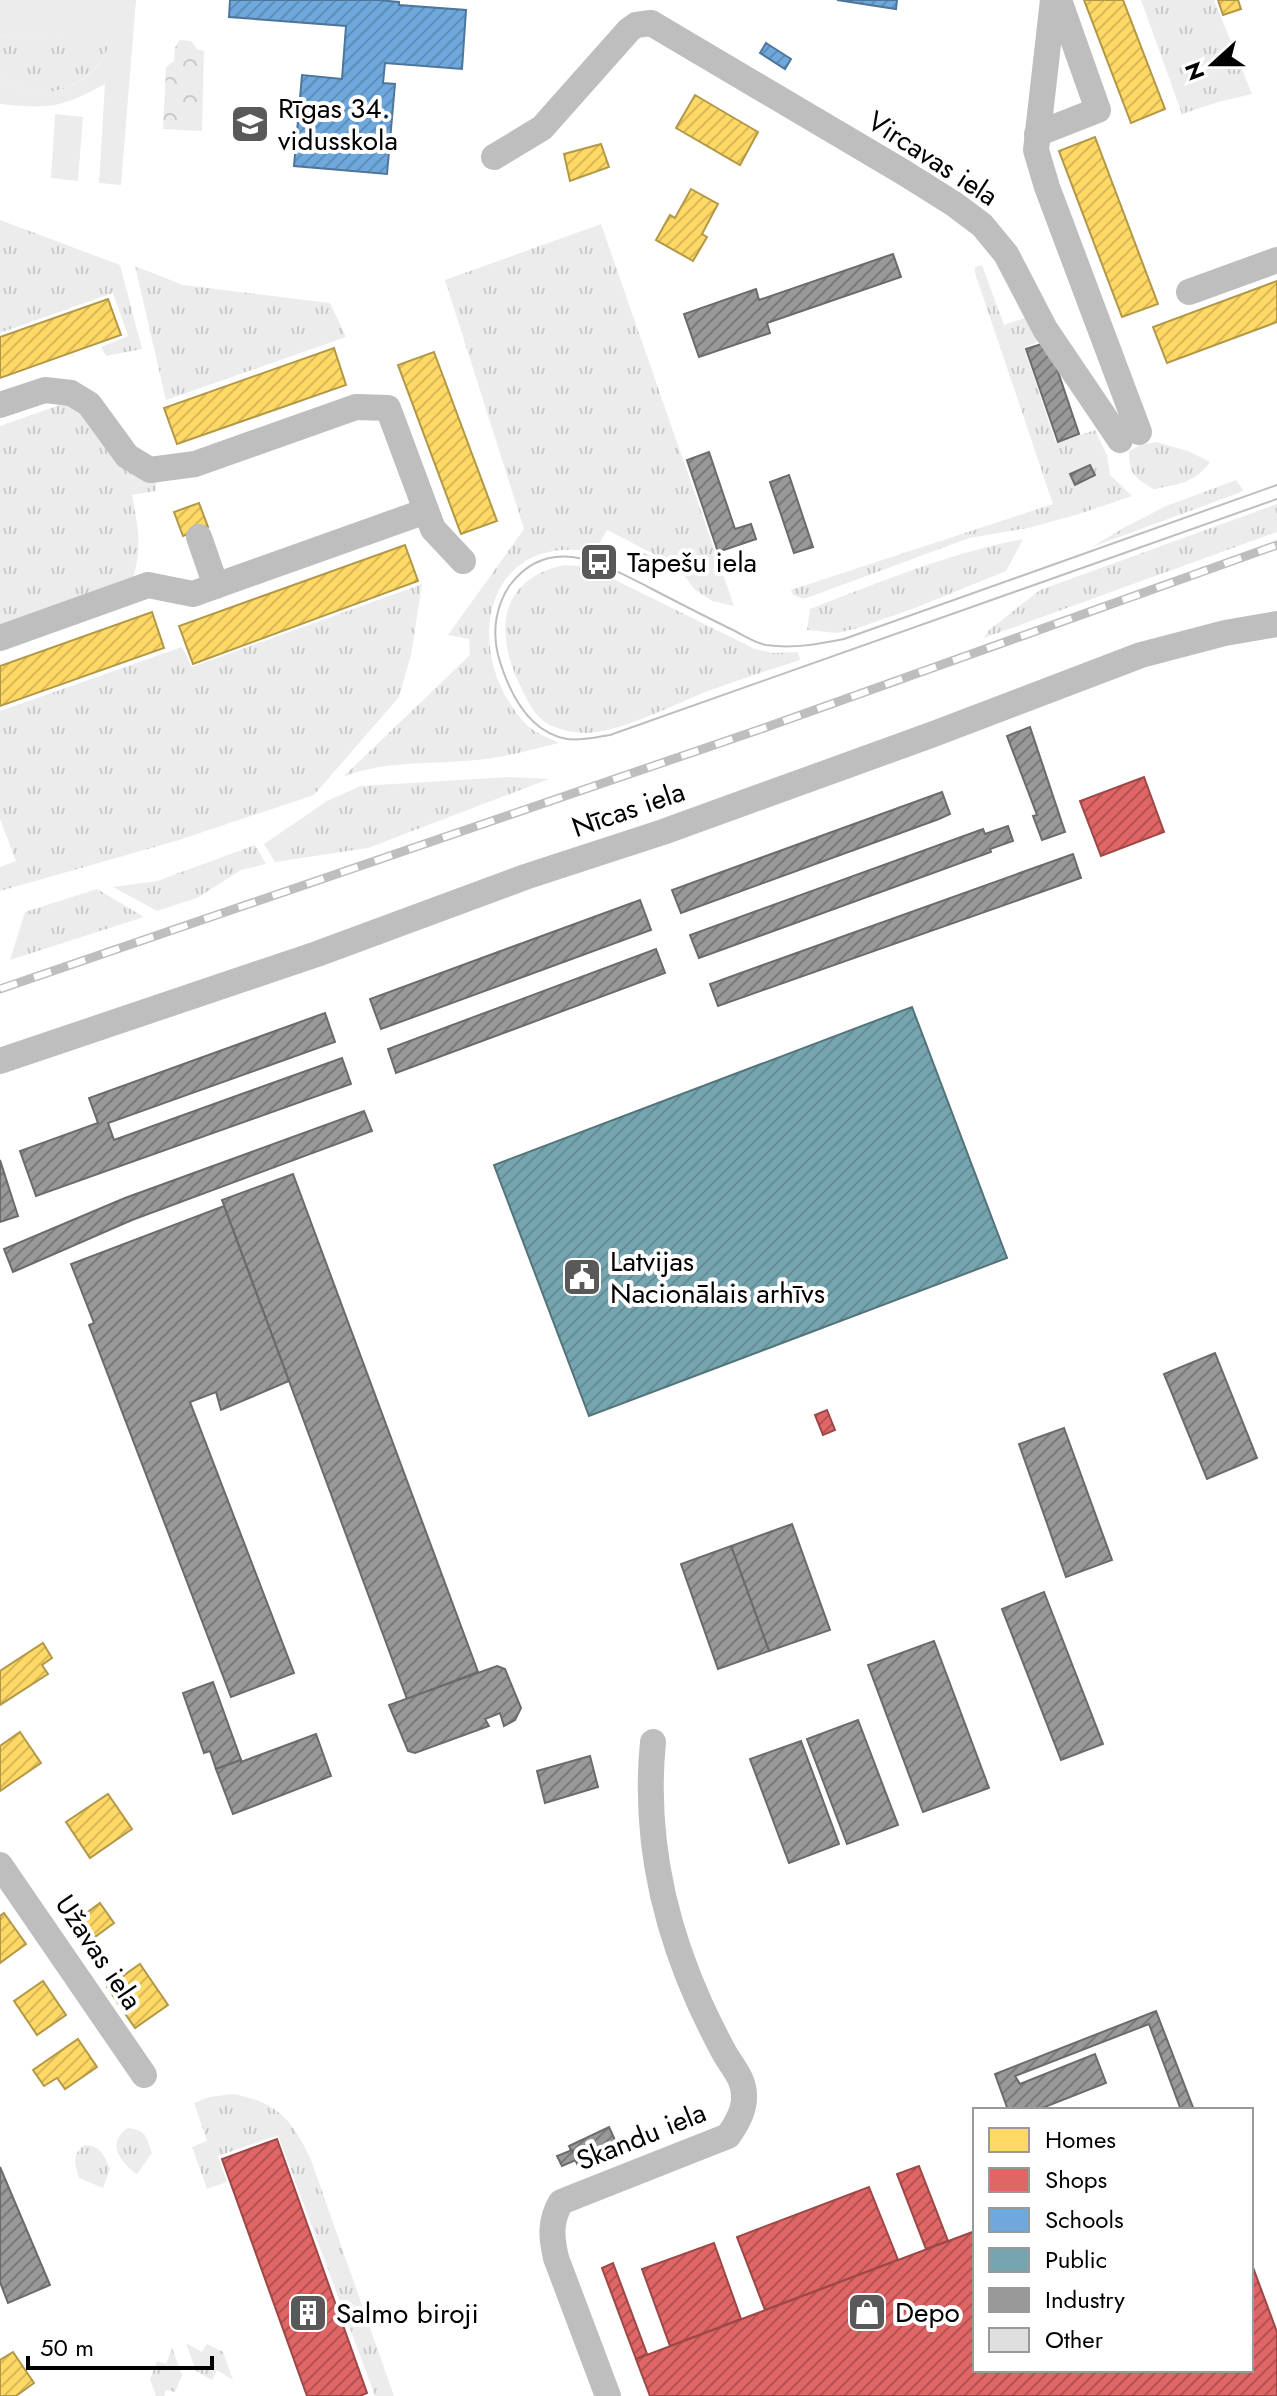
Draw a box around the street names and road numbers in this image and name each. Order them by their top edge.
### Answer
street label: Vircavas iela [859,101,1006,216]
street label: Nīcas iela [566,771,690,848]
street label: Užavas iela [45,1887,152,2018]
street label: Skandu iela [570,2092,712,2181]

